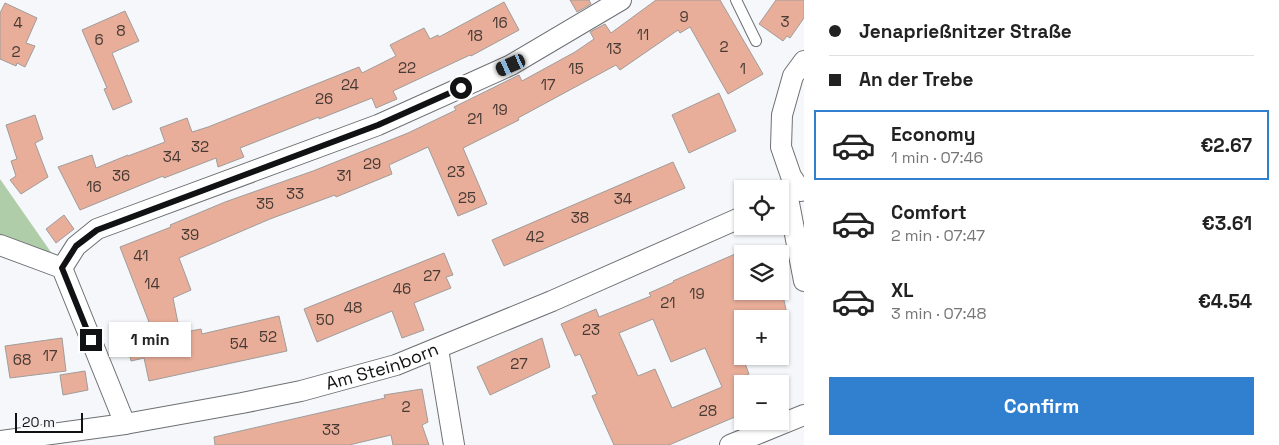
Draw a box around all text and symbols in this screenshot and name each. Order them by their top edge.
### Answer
house number: 9 [679,7,689,26]
house number: 3 [780,12,790,31]
house number: 4 [13,13,23,32]
house number: 16 [492,13,508,32]
text: Jenaprießnitzer Straße [859,19,1072,44]
house number: 8 [116,21,126,40]
house number: 11 [637,25,649,44]
house number: 18 [467,26,483,45]
house number: 6 [94,30,104,49]
house number: 2 [719,37,729,56]
house number: 13 [606,39,622,58]
house number: 2 [11,42,21,61]
car [494,52,527,78]
house number: 22 [398,58,416,77]
house number: 15 [568,59,584,78]
house number: 1 [740,59,746,78]
text: An der Trebe [859,67,974,92]
house number: 24 [341,75,359,94]
house number: 17 [541,75,555,94]
route start [450,77,472,99]
house number: 26 [315,89,333,108]
house number: 19 [492,100,508,119]
house number: 21 [467,109,483,128]
text: Economy [891,122,975,147]
icon: car [831,123,876,168]
text: €2.67 [1200,133,1252,158]
house number: 32 [191,137,209,156]
house number: 34 [163,147,181,166]
text: 1 min · 07:46 [891,147,983,168]
house number: 29 [363,154,381,173]
house number: 23 [447,162,465,181]
house number: 36 [112,166,130,185]
house number: 31 [336,166,352,185]
house number: 16 [86,177,102,196]
map controls [734,180,789,430]
button: locate [734,180,789,235]
house number: 33 [286,184,304,203]
house number: 25 [458,188,476,207]
house number: 34 [614,189,632,208]
house number: 35 [256,194,274,213]
text: Comfort [891,200,967,225]
icon: car [831,201,876,246]
house number: 38 [571,208,589,227]
text: €3.61 [1202,211,1252,236]
house number: 39 [181,225,199,244]
text: 2 min · 07:47 [891,225,985,246]
house number: 42 [526,227,544,246]
button: layers [734,245,789,300]
house number: 41 [133,246,149,265]
house number: 27 [423,266,441,285]
house number: 14 [144,274,160,293]
text: XL [891,278,914,303]
house number: 46 [393,279,411,298]
icon: car [831,279,876,324]
house number: 19 [689,284,705,303]
text: €4.54 [1198,289,1252,314]
house number: 21 [660,293,676,312]
house number: 48 [344,298,362,317]
text: 3 min · 07:48 [891,303,987,324]
house number: 50 [316,310,334,329]
button: + [734,310,789,365]
house number: 23 [582,320,600,339]
callout: 1 min [108,322,191,358]
house number: 52 [259,327,277,346]
route end [80,329,102,351]
text: 1 min [130,329,170,350]
house number: 54 [230,334,248,353]
street label: Am Steinborn [323,337,442,395]
house number: 17 [43,346,57,365]
house number: 68 [13,350,31,369]
house number: 27 [510,354,528,373]
button: − [734,375,789,430]
button: Confirm [829,377,1254,435]
house number: 2 [401,397,411,416]
house number: 28 [699,401,717,420]
scale bar [15,410,82,433]
text: 20 m [22,413,55,431]
house number: 33 [322,420,340,439]

